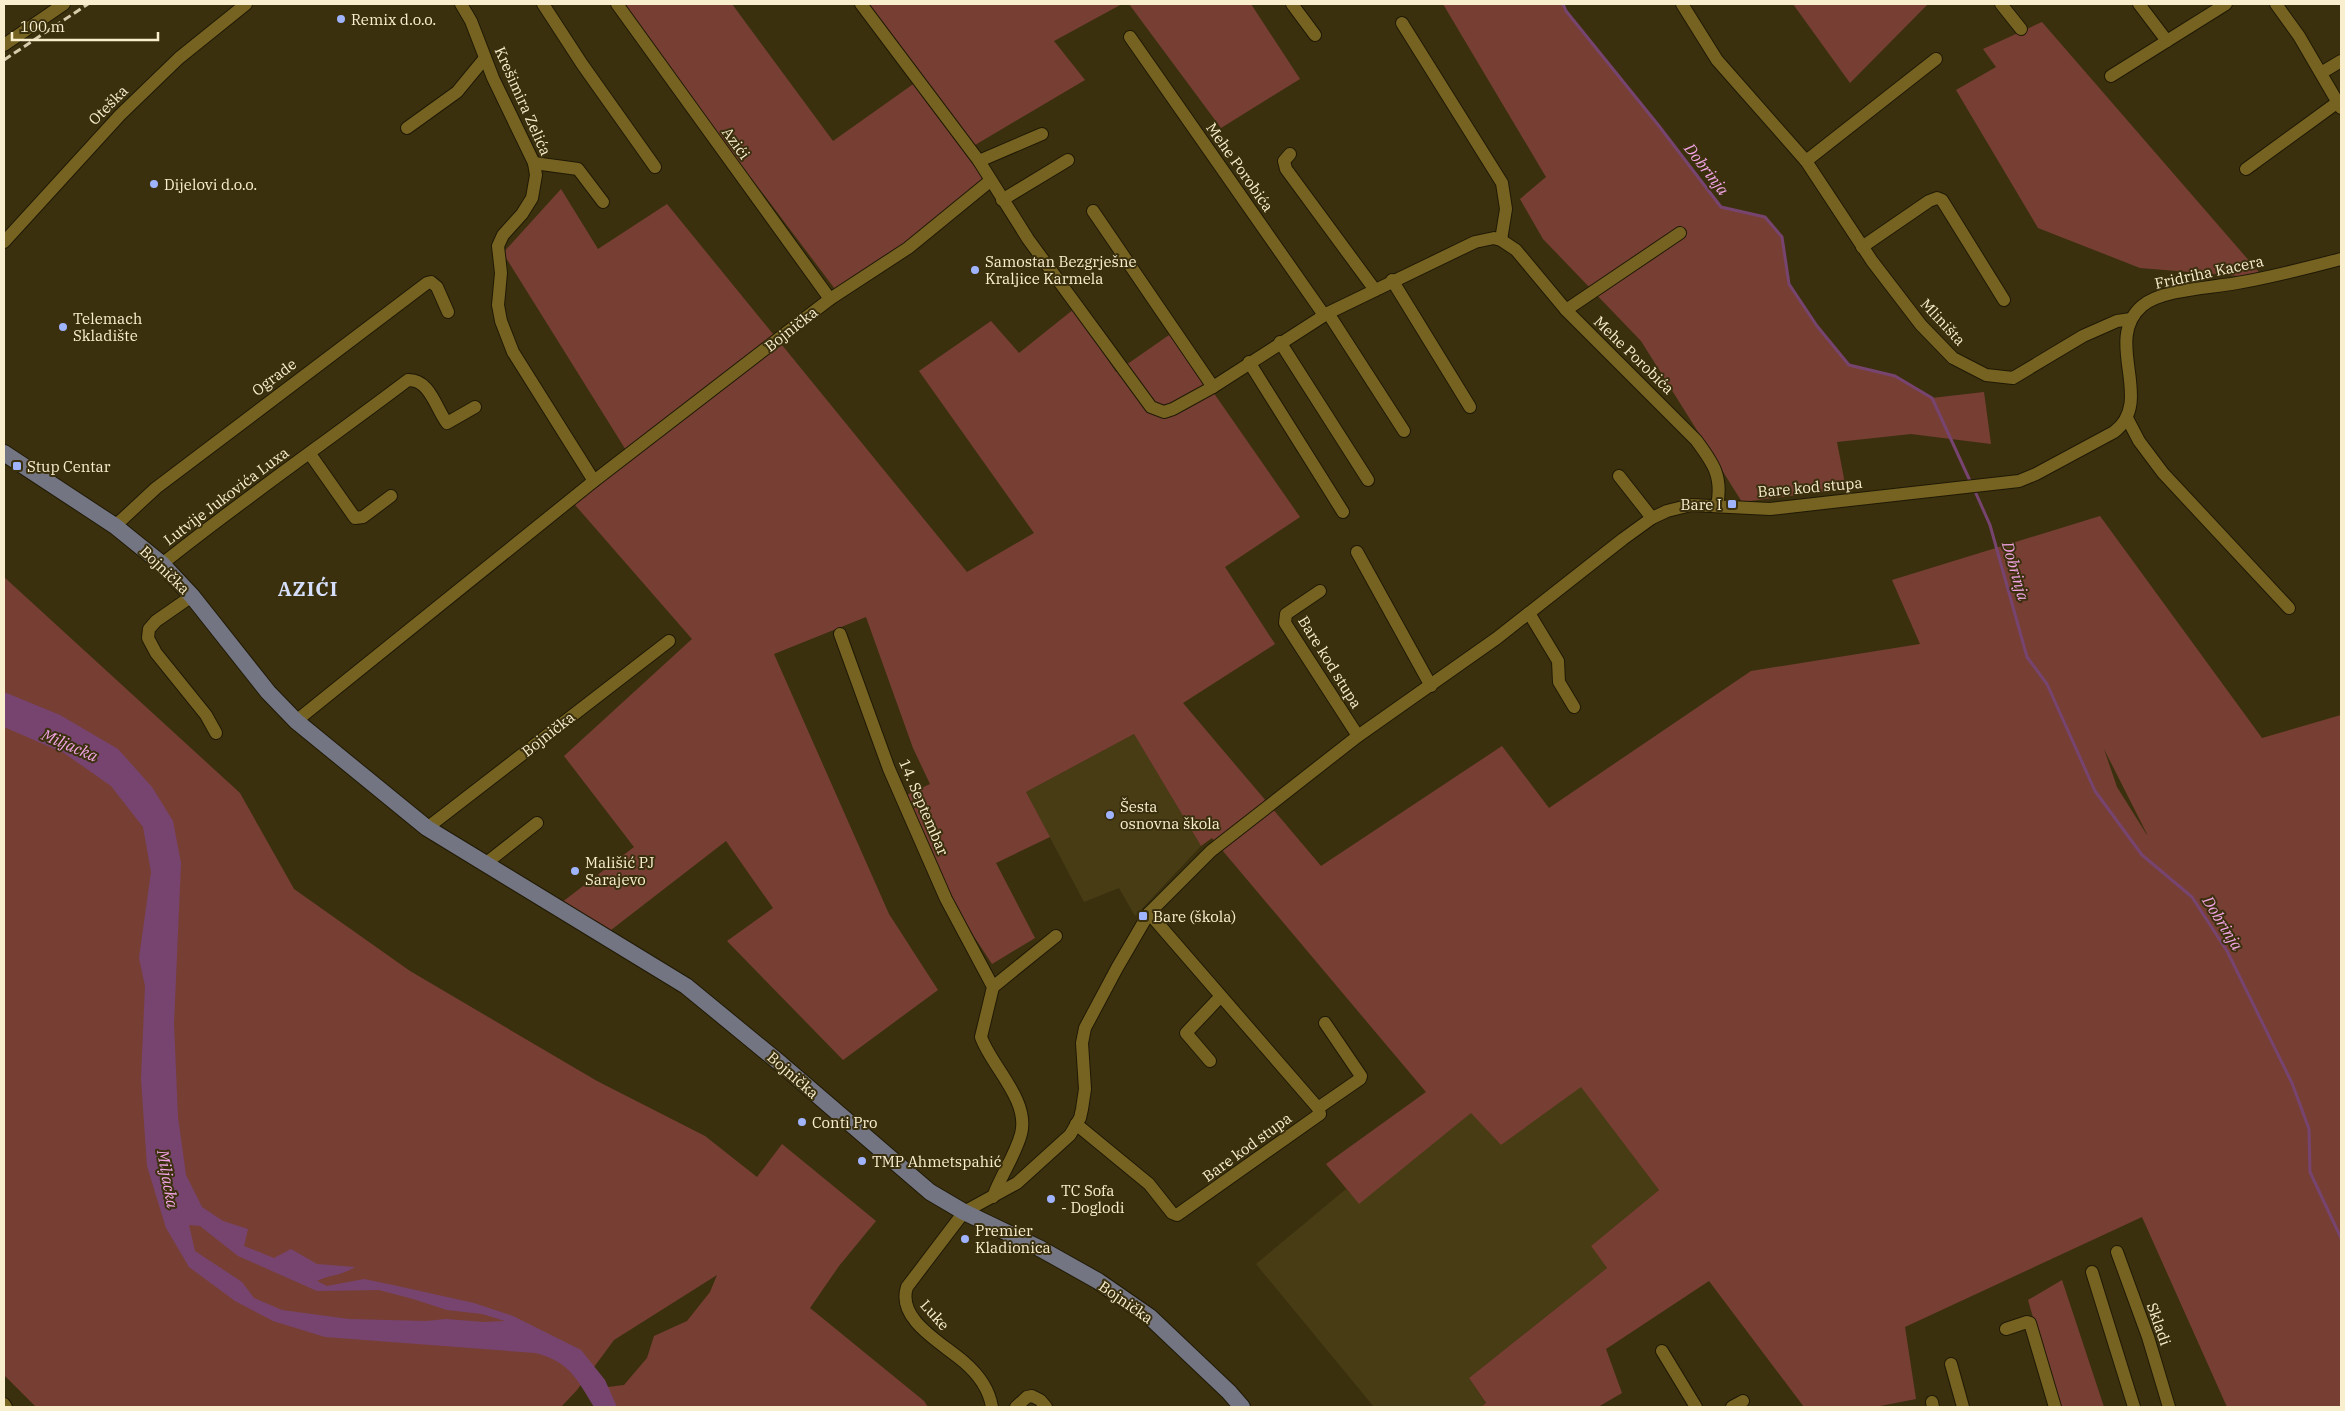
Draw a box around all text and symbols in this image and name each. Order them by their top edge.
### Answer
scale bar [12,10,159,42]
place label: Remix d.o.o. [351,10,436,29]
marker: Remix d.o.o. [335,13,347,25]
text: 100 m [20,17,65,36]
street label: Krešimira Zelića [490,44,556,158]
street label: Oteška [84,81,132,129]
street label: Mehe Porobića [1202,119,1278,215]
street label: Azići [718,123,754,163]
water label: Dobrinja [1680,138,1734,199]
place label: Dijelovi d.o.o. [164,175,257,194]
marker: Dijelovi d.o.o. [148,178,160,190]
street label: Fridriha Kacera [2153,251,2265,293]
place label: Samostan Bezgrješne Kraljice Karmela [985,252,1137,288]
marker: Samostan Bezgrješne Kraljice Karmela [969,264,981,276]
street label: Mliništa [1917,295,1969,349]
street label: Bojnička [761,302,821,356]
place label: Telemach Skladište [73,309,142,345]
street label: Mehe Porobića [1590,312,1678,398]
marker: Telemach Skladište [57,321,69,333]
street label: Ograde [248,354,300,400]
street label: Lutvije Jukovića Luxa [160,443,292,549]
place label: Stup Centar [27,457,111,476]
marker: Stup Centar [11,460,23,472]
street label: Bare kod stupa [1757,473,1863,501]
place label: Bare I [1680,495,1722,514]
marker: Bare I [1726,498,1738,510]
water label: Dobrinja [1998,538,2034,603]
street label: Bojnička [136,542,194,598]
district label: AZIĆI [278,575,338,602]
street label: Bare kod stupa [1294,612,1366,712]
street label: Bojnička [518,707,578,761]
water label: Miljacka [38,724,101,766]
street label: 14. Septembar [895,756,953,859]
place label: Šesta osnovna škola [1120,797,1220,833]
marker: Šesta osnovna škola [1104,809,1116,821]
place label: Mališić PJ Sarajevo [585,853,655,889]
marker: Mališić PJ Sarajevo [569,865,581,877]
water label: Dobrinja [2198,891,2248,954]
place label: Bare (škola) [1153,907,1236,926]
marker: Bare (škola) [1137,910,1149,922]
street label: Bojnička [763,1047,823,1103]
street label: Bare kod stupa [1199,1108,1295,1186]
place label: Conti Pro [812,1113,877,1132]
marker: Conti Pro [796,1116,808,1128]
water label: Miljacka [153,1147,183,1210]
place label: TMP Ahmetspahić [872,1152,1002,1171]
marker: TMP Ahmetspahić [856,1155,868,1167]
place label: TC Sofa - Doglodi [1061,1181,1125,1217]
marker: TC Sofa - Doglodi [1045,1193,1057,1205]
place label: Premier Kladionica [975,1221,1051,1257]
marker: Premier Kladionica [959,1233,971,1245]
street label: Bojnička [1095,1276,1157,1328]
street label: Luke [916,1296,954,1334]
street label: Skladi [2143,1300,2175,1348]

